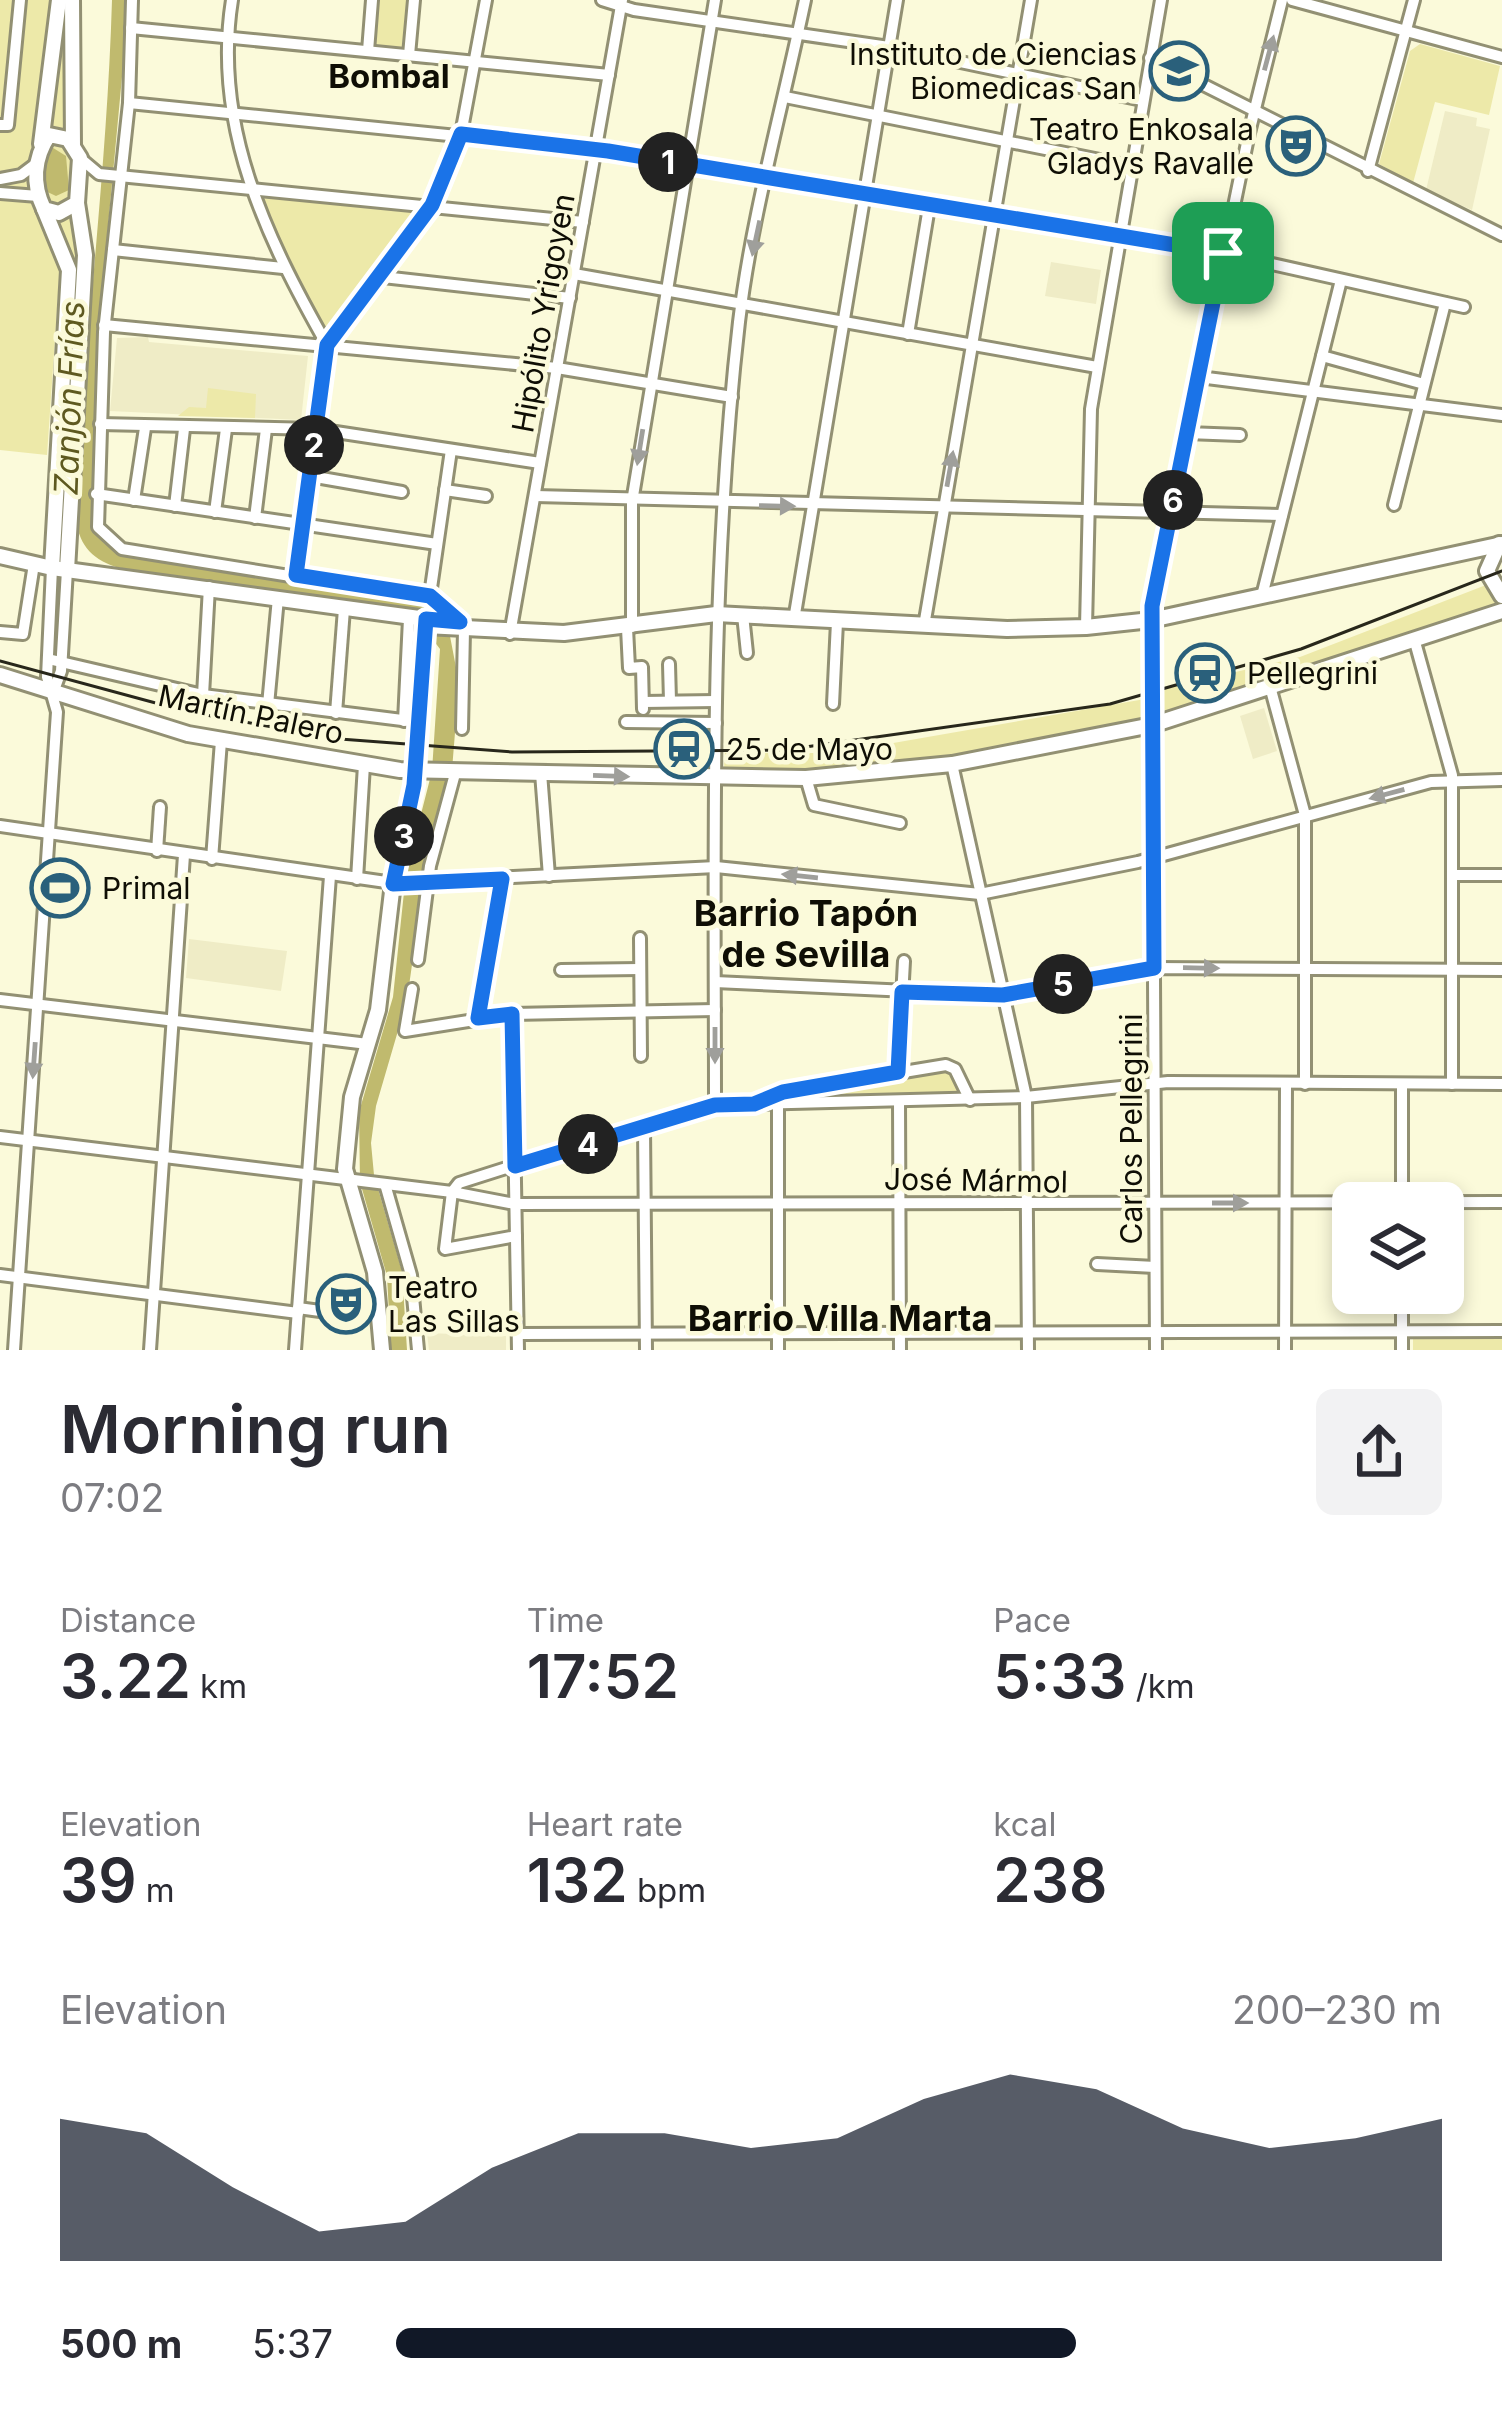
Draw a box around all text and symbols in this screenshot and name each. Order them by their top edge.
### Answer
one-way arrow [1260,35,1279,72]
place label: Instituto de Ciencias Biomedicas San [849,36,1137,106]
school or university icon: Instituto de Ciencias Biomedicas San [1148,40,1210,102]
district label: Bombal [328,56,450,96]
place label: Teatro Enkosala Gladys Ravalle [1029,111,1254,181]
theatre icon: Teatro Enkosala Gladys Ravalle [1265,115,1327,177]
pin: 1 [638,132,698,192]
text: 1 [661,142,675,182]
street label: Hipólito Yrigoyen [504,191,582,435]
pin [1172,202,1274,304]
one-way arrow [745,219,764,257]
icon: arrive [1190,220,1256,286]
water label: Zanjón Frías [46,300,92,496]
pin: 2 [284,415,344,475]
text: 2 [304,425,324,465]
one-way arrow [631,429,650,466]
one-way arrow [940,450,959,487]
pin: 6 [1143,470,1203,530]
text: 6 [1162,480,1184,520]
one-way arrow [759,496,797,515]
station icon: Pellegrini [1174,642,1236,704]
place label: Pellegrini [1247,655,1378,691]
street label: Martín Palero [155,677,347,751]
station icon: 25 de Mayo [653,718,715,780]
place label: 25 de Mayo [726,731,893,767]
one-way arrow [593,766,631,785]
one-way arrow [1368,785,1405,804]
pin: 3 [374,806,434,866]
text: 3 [393,816,415,856]
sports icon: Primal [29,857,91,919]
one-way arrow [781,866,818,885]
place label: Primal [102,870,191,906]
district label: Barrio Tapón de Sevilla [694,891,918,976]
pin: 5 [1033,954,1093,1014]
one-way arrow [1183,958,1221,977]
text: 5 [1052,964,1074,1004]
street label: Carlos Pellegrini [1113,1014,1149,1244]
one-way arrow [705,1027,725,1065]
one-way arrow [24,1042,43,1080]
pin: 4 [558,1114,618,1174]
text: 4 [577,1124,599,1164]
street label: José Mármol [884,1160,1068,1200]
map controls [1332,1182,1464,1314]
button: layers [1332,1182,1464,1314]
one-way arrow [1212,1193,1250,1213]
place label: Teatro Las Sillas [388,1269,520,1339]
theatre icon: Teatro Las Sillas [315,1273,377,1335]
district label: Barrio Villa Marta [688,1296,992,1340]
text: Morning run [60,1389,451,1469]
button: share [1316,1389,1442,1515]
text: 07:02 [60,1474,164,1521]
text: Distance [60,1600,196,1640]
text: Time [527,1600,604,1640]
text: Pace [993,1600,1071,1640]
text: 3.22 [60,1640,191,1712]
text: 17:52 [527,1640,679,1712]
text: 5:33 [993,1640,1127,1712]
text: km [191,1666,247,1706]
text: /km [1127,1666,1195,1706]
text: Elevation [60,1804,201,1844]
text: Heart rate [527,1804,683,1844]
text: kcal [993,1804,1056,1844]
text: 39 [60,1844,137,1916]
text: 132 [527,1844,628,1916]
text: 238 [993,1844,1107,1916]
text: m [137,1870,175,1910]
text: bpm [628,1870,706,1910]
text: Elevation [60,1986,227,2033]
text: 200–230 m [1232,1986,1442,2033]
text: 500 m [60,2320,182,2367]
text: 5:37 [252,2320,333,2367]

